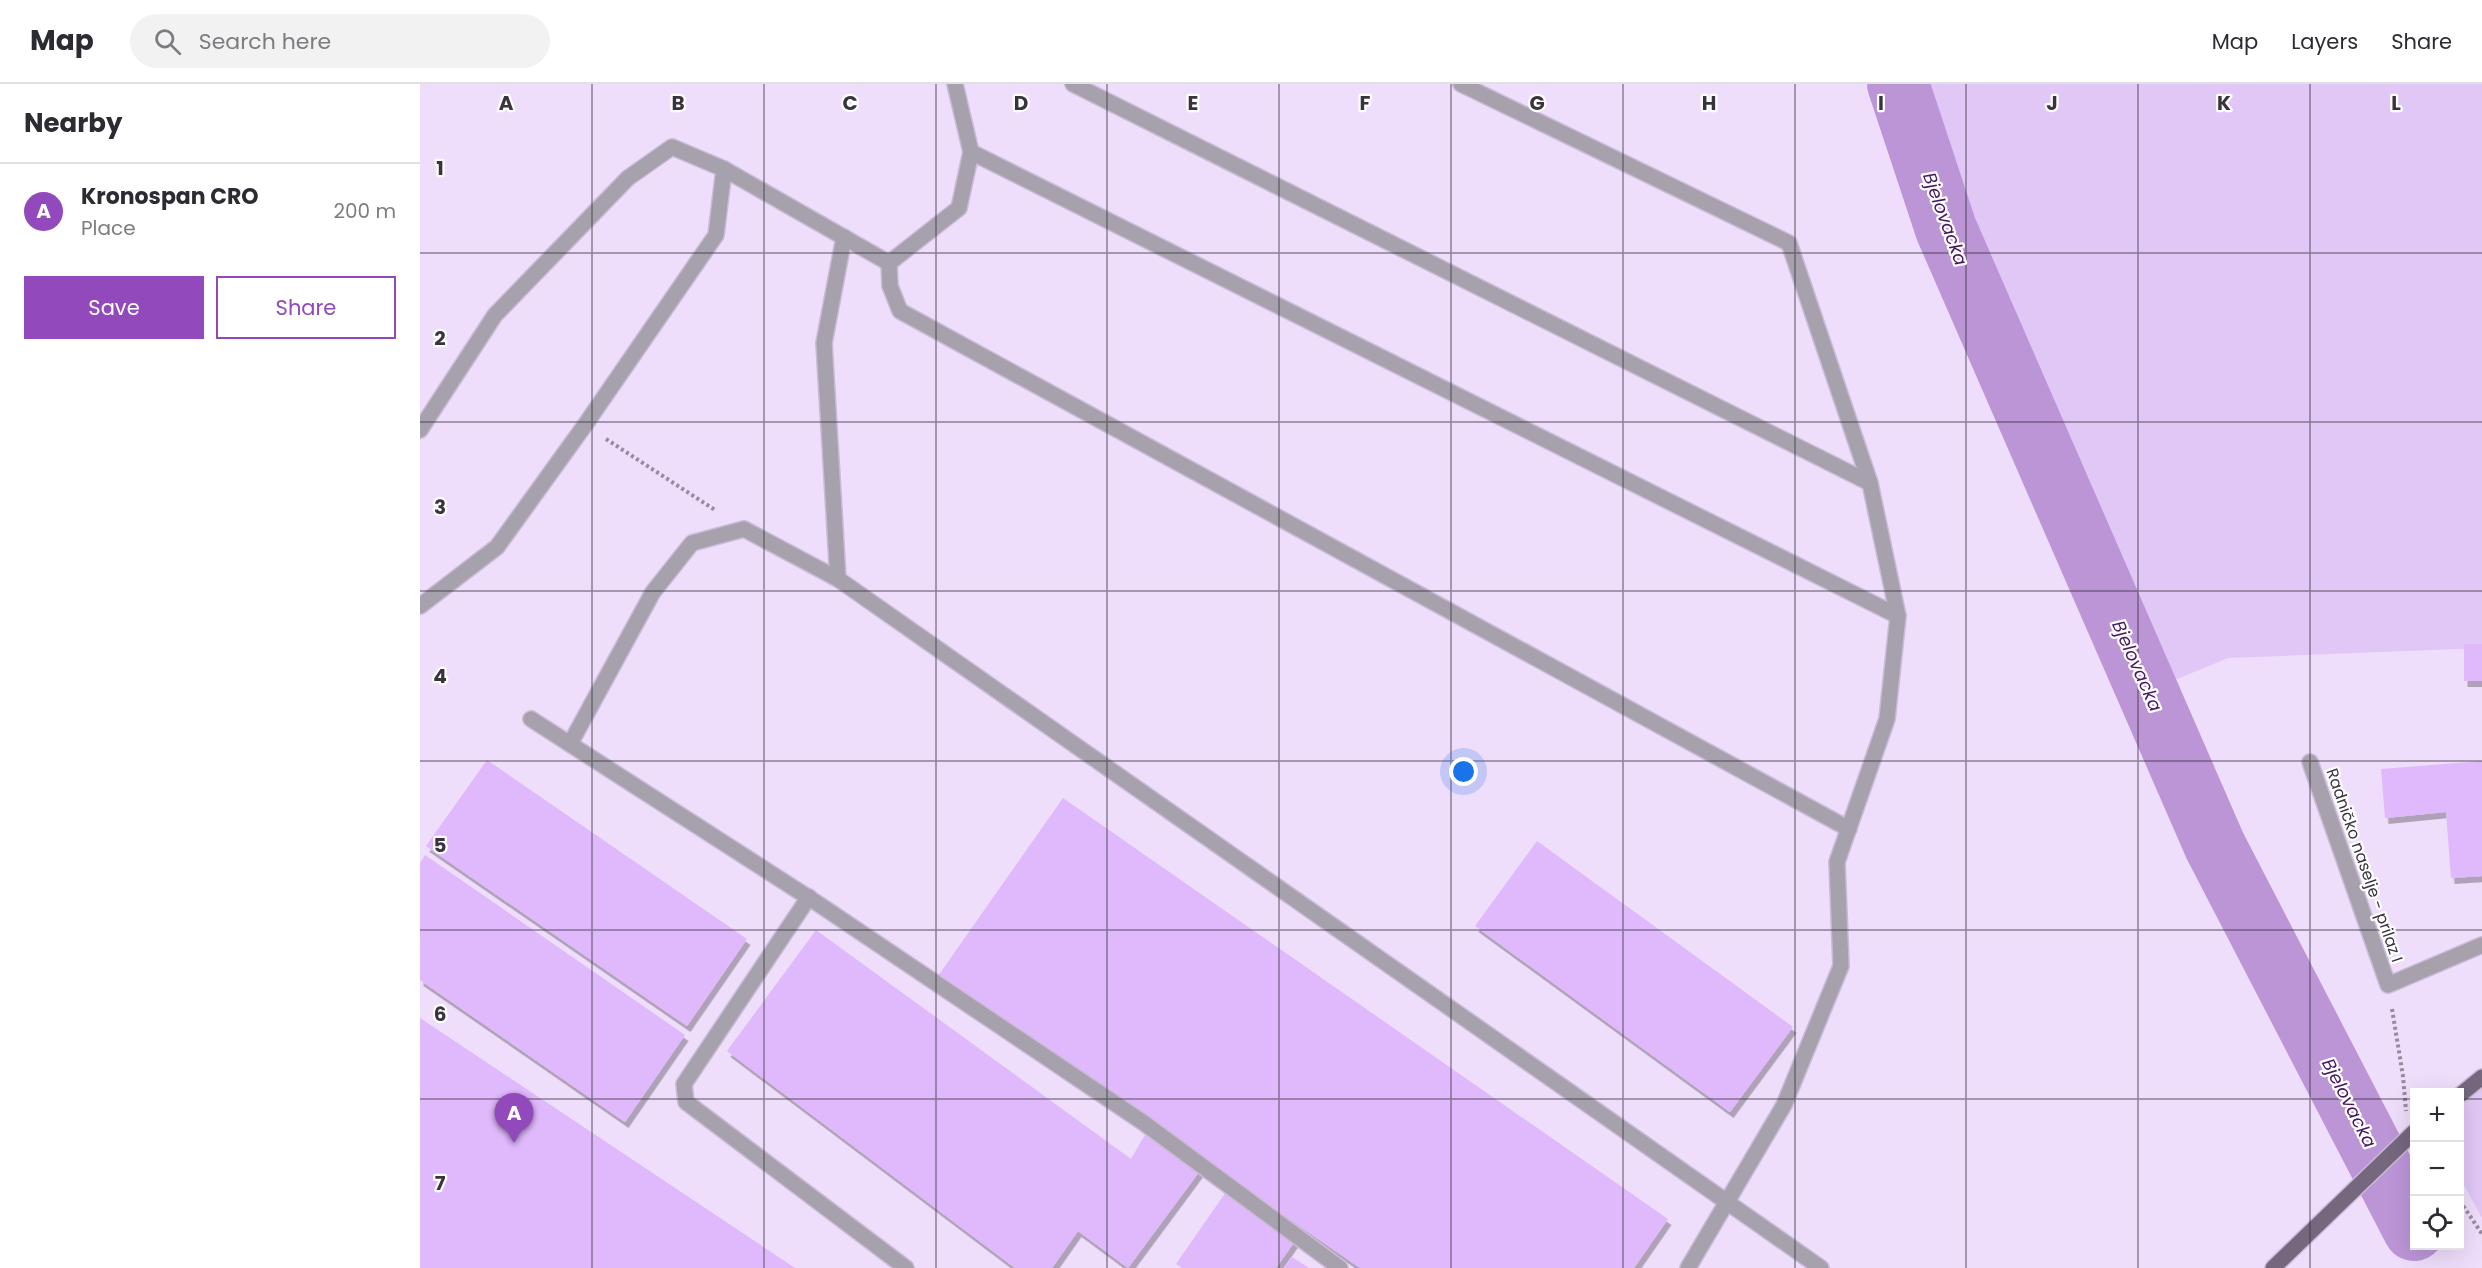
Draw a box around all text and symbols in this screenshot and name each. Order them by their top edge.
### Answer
search box [130,14,550,68]
text: Map [30,21,94,60]
icon: search [151,25,184,58]
text: Search here [199,26,331,57]
text: Map [2212,27,2258,56]
text: Layers [2291,27,2358,56]
text: Share [2391,27,2452,56]
text: A [499,89,514,117]
text: B [671,89,685,117]
text: C [842,89,858,117]
text: D [1014,89,1028,117]
text: E [1188,89,1198,117]
text: F [1360,89,1371,117]
text: G [1529,89,1545,117]
text: H [1702,89,1716,117]
text: I [1878,89,1884,117]
text: J [2046,89,2058,117]
text: K [2217,89,2231,117]
text: L [2391,89,2401,117]
text: Nearby [24,105,122,141]
text: 1 [436,154,444,182]
water label: Bjelovacka [1917,169,1974,269]
text: Kronospan CRO [81,181,259,212]
text: A [36,197,51,225]
text: 200 m [333,197,396,225]
text: Place [81,214,136,242]
button: Save [24,276,204,339]
button: Share [216,276,396,339]
text: 2 [434,324,446,352]
text: 3 [434,493,446,521]
water label: Bjelovacka [2106,616,2169,715]
text: 4 [433,662,447,690]
your location [1449,757,1478,786]
street label: Radničko naselje - prilaz I [2321,765,2409,965]
text: 5 [434,831,447,859]
text: 6 [434,1000,446,1028]
water label: Bjelovacka [2316,1054,2383,1152]
map controls [2410,1088,2464,1250]
button: + [2410,1088,2464,1142]
pin: A [494,1094,533,1143]
button: − [2410,1142,2464,1196]
text: 7 [435,1169,446,1197]
button: locate [2410,1196,2464,1250]

